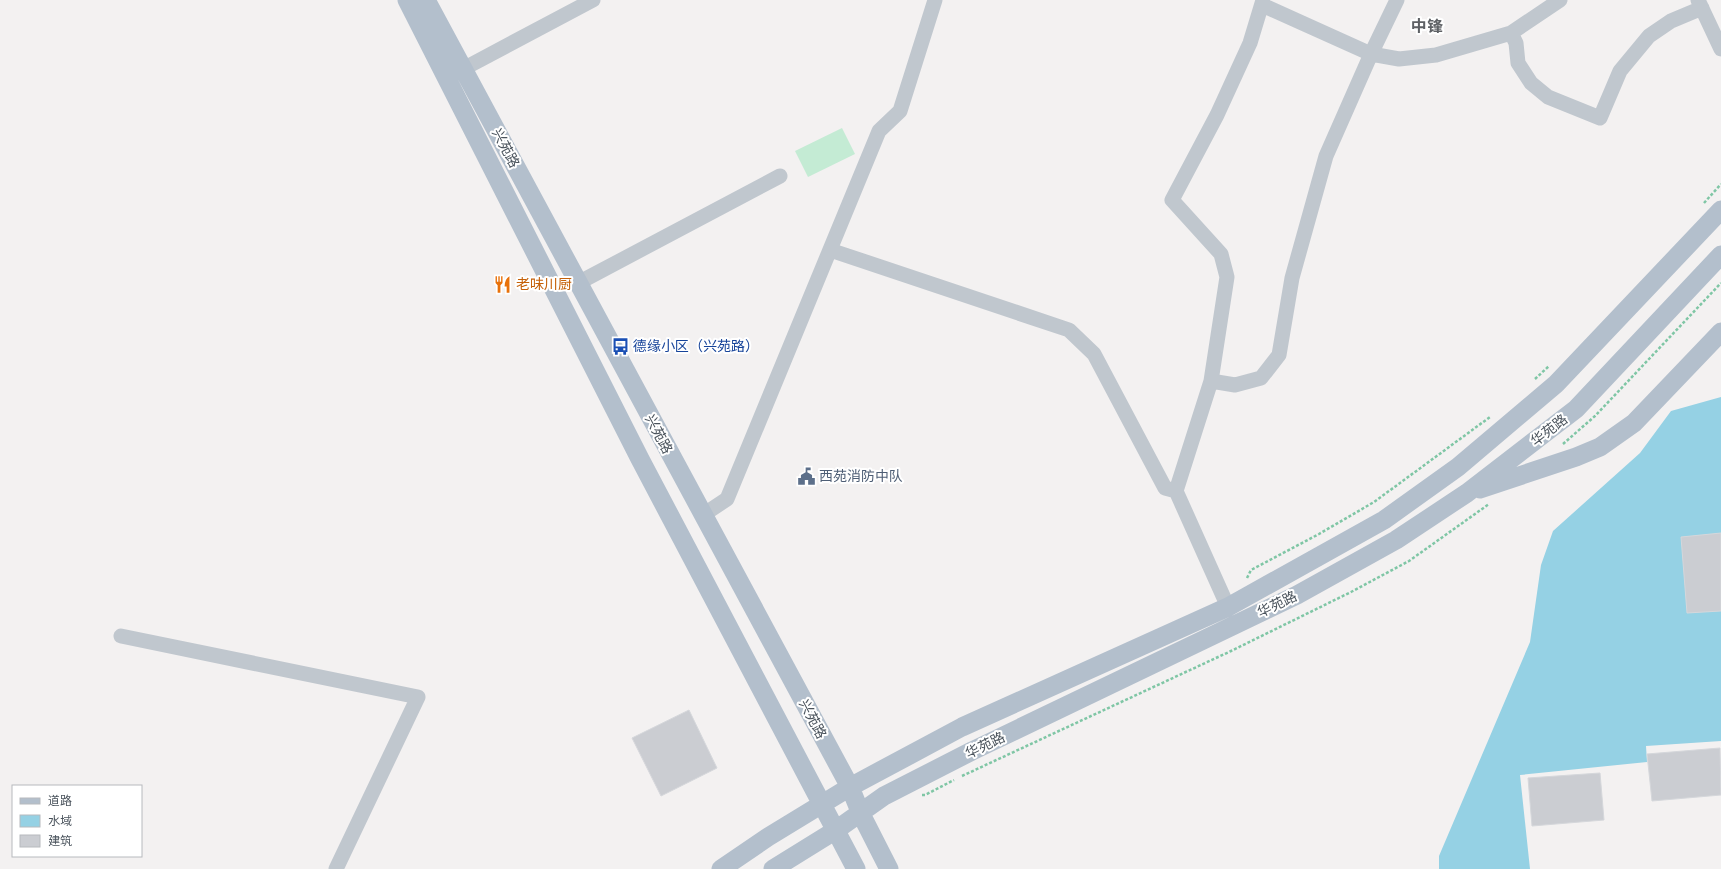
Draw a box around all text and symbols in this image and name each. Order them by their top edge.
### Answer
district label: 中锋 [1411,15,1443,37]
street label: 兴苑路 [488,125,525,171]
restaurant icon: 老味川厨 [493,274,513,294]
place label: 老味川厨 [516,274,572,293]
bus stop icon: 德缘小区（兴苑路） [610,336,630,356]
place label: 德缘小区（兴苑路） [633,336,759,355]
street label: 华苑路 [1526,409,1571,450]
street label: 兴苑路 [641,411,678,457]
public building icon: 西苑消防中队 [796,466,816,486]
place label: 西苑消防中队 [819,466,903,485]
street label: 华苑路 [1254,586,1300,621]
street label: 兴苑路 [795,696,832,742]
street label: 华苑路 [962,727,1008,762]
legend [12,785,142,857]
text: 道路 [48,792,72,809]
text: 水域 [48,812,72,829]
text: 建筑 [48,832,72,849]

